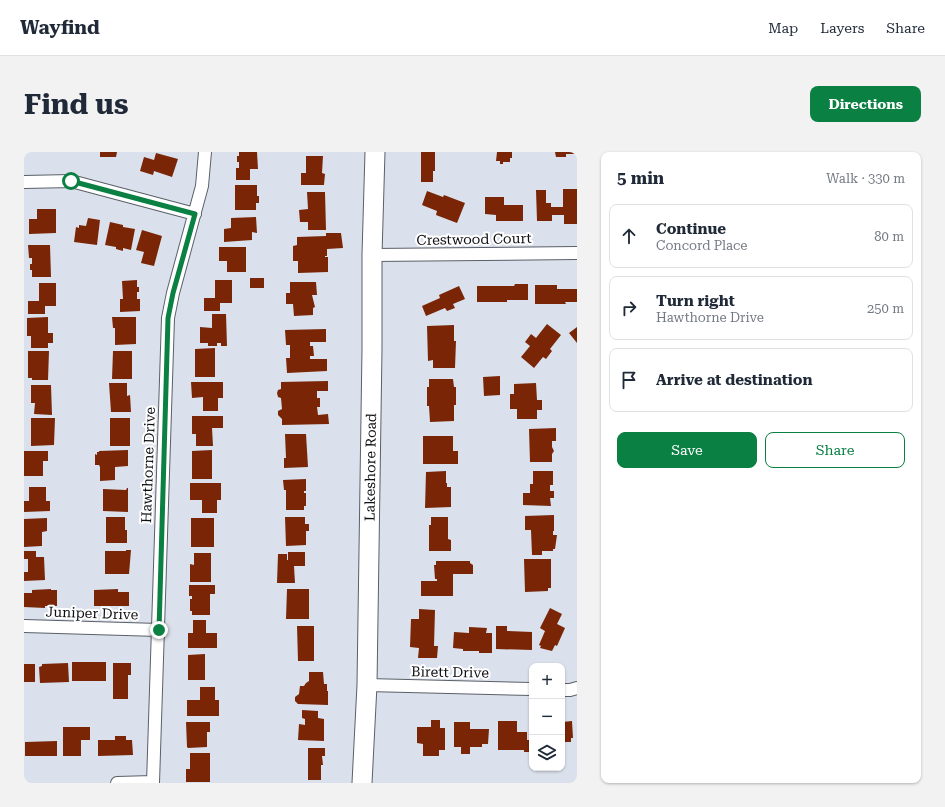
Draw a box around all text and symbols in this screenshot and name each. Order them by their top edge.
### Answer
text: Wayfind [20,16,100,39]
text: Map [768,20,798,36]
text: Layers [820,20,864,36]
text: Share [886,20,925,36]
button: Directions [810,86,921,122]
text: Find us [24,88,128,121]
text: 5 min [617,168,664,188]
text: Walk · 330 m [826,171,905,186]
route start [62,172,80,190]
text: Continue [656,220,726,238]
icon: ahead [618,225,640,247]
text: 80 m [874,229,904,244]
street label: Crestwood Court [416,230,532,248]
text: Concord Place [656,238,747,253]
text: Turn right [656,292,735,310]
icon: right [618,297,640,319]
text: 250 m [867,301,904,316]
text: Hawthorne Drive [656,310,764,325]
icon: arrive [618,369,640,391]
text: Arrive at destination [656,371,812,389]
street label: Hawthorne Drive [138,406,158,523]
street label: Lakeshore Road [361,413,379,521]
button: Save [617,432,757,468]
button: Share [765,432,905,468]
street label: Juniper Drive [45,603,139,623]
route end [150,621,168,639]
street label: Birett Drive [411,663,489,681]
map controls [529,663,565,771]
button: + [529,663,565,699]
button: − [529,699,565,735]
button: layers [529,735,565,771]

